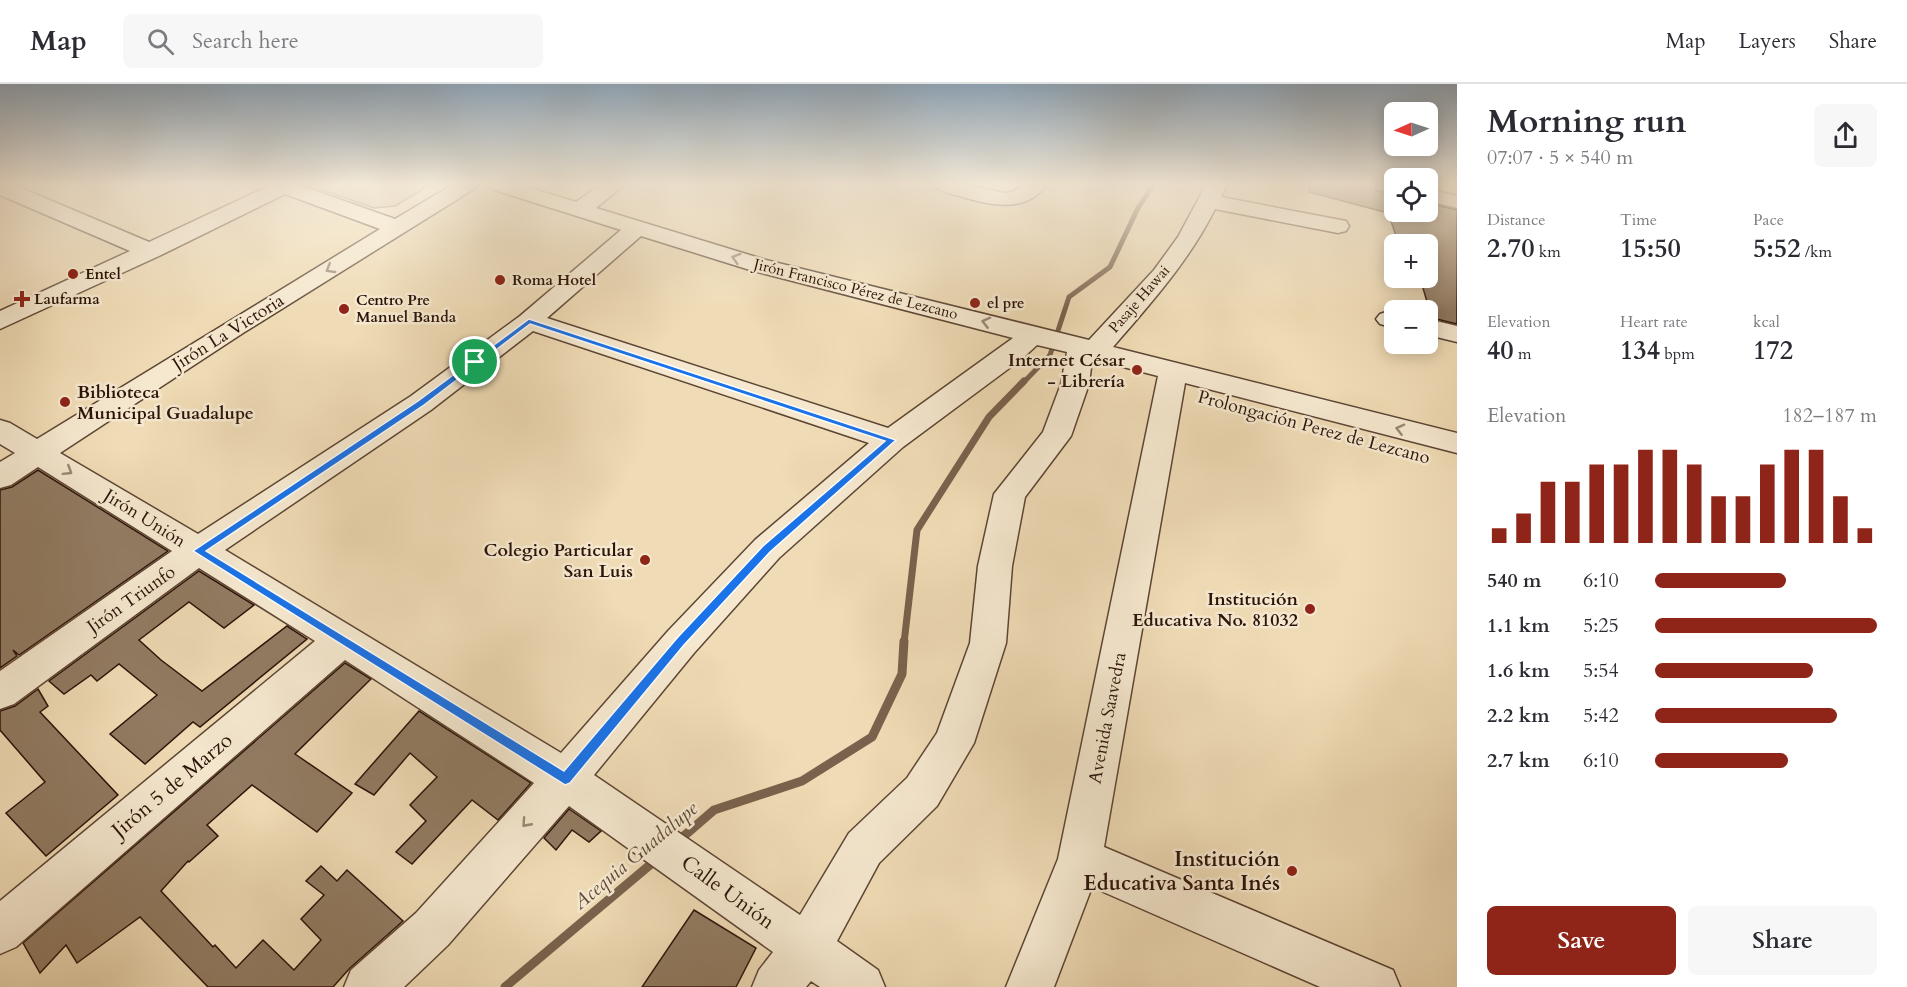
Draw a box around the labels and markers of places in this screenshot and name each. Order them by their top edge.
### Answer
place label: Entel [85,264,121,284]
marker: Entel [66,267,80,281]
place label: Roma Hotel [512,270,597,290]
marker: Roma Hotel [493,273,507,287]
place label: Laufarma [34,289,100,309]
place label: Centro Pre Manuel Banda [356,290,457,327]
marker: Laufarma [15,292,29,306]
place label: el pre [987,293,1024,313]
marker: el pre [968,296,982,310]
marker: Centro Pre Manuel Banda [337,302,351,316]
pin [449,336,500,387]
place label: Internet César - Librería [1008,348,1126,394]
marker: Internet César - Librería [1130,363,1144,377]
place label: Biblioteca Municipal Guadalupe [77,380,254,426]
marker: Biblioteca Municipal Guadalupe [58,395,72,409]
place label: Colegio Particular San Luis [484,538,634,584]
marker: Colegio Particular San Luis [638,553,652,567]
place label: Institución Educativa No. 81032 [1132,587,1298,633]
marker: Institución Educativa No. 81032 [1303,602,1317,616]
place label: Institución Educativa Santa Inés [1083,845,1280,898]
marker: Institución Educativa Santa Inés [1285,864,1299,878]

